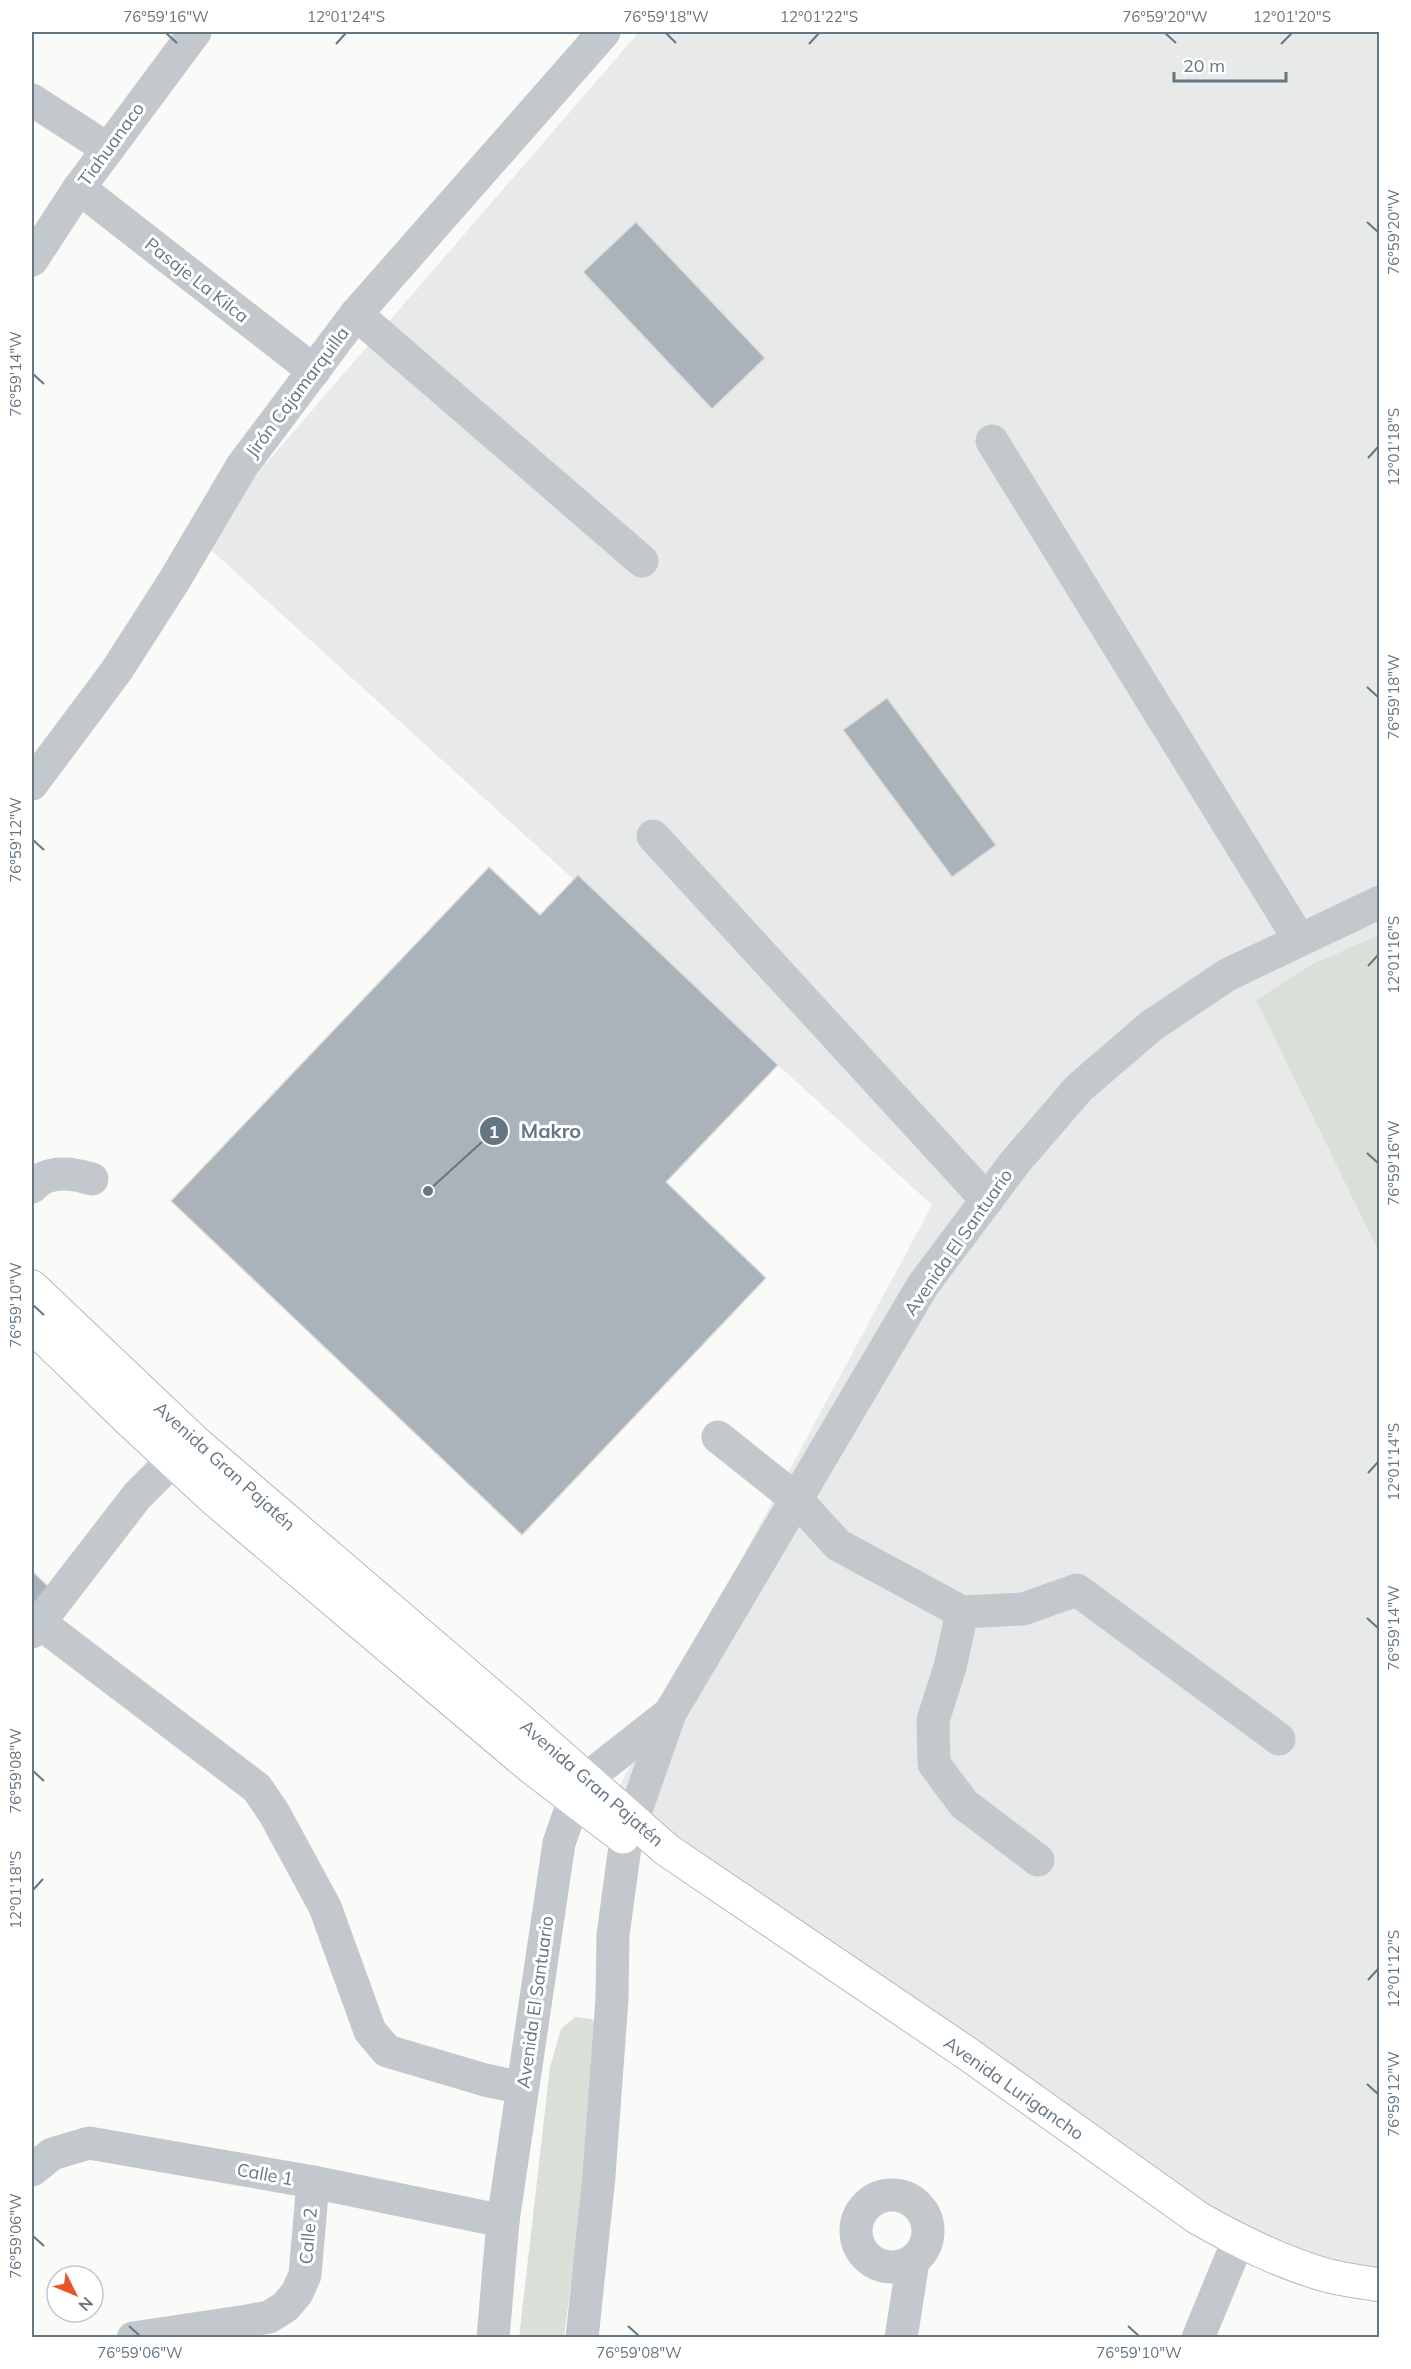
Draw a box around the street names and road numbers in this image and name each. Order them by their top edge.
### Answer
street label: Tiahuanaco [73,98,149,190]
street label: Pasaje La Kilca [140,232,254,328]
street label: Jirón Cajamarquilla [240,322,354,462]
street label: Avenida El Santuario [899,1164,1017,1320]
street label: Avenida Gran Pajatén [150,1396,300,1536]
street label: Avenida Gran Pajatén [516,1714,668,1852]
street label: Avenida El Santuario [512,1914,558,2090]
street label: Avenida Lurigancho [939,2031,1089,2145]
street label: Calle 1 [235,2158,295,2190]
street label: Calle 2 [294,2207,322,2265]

